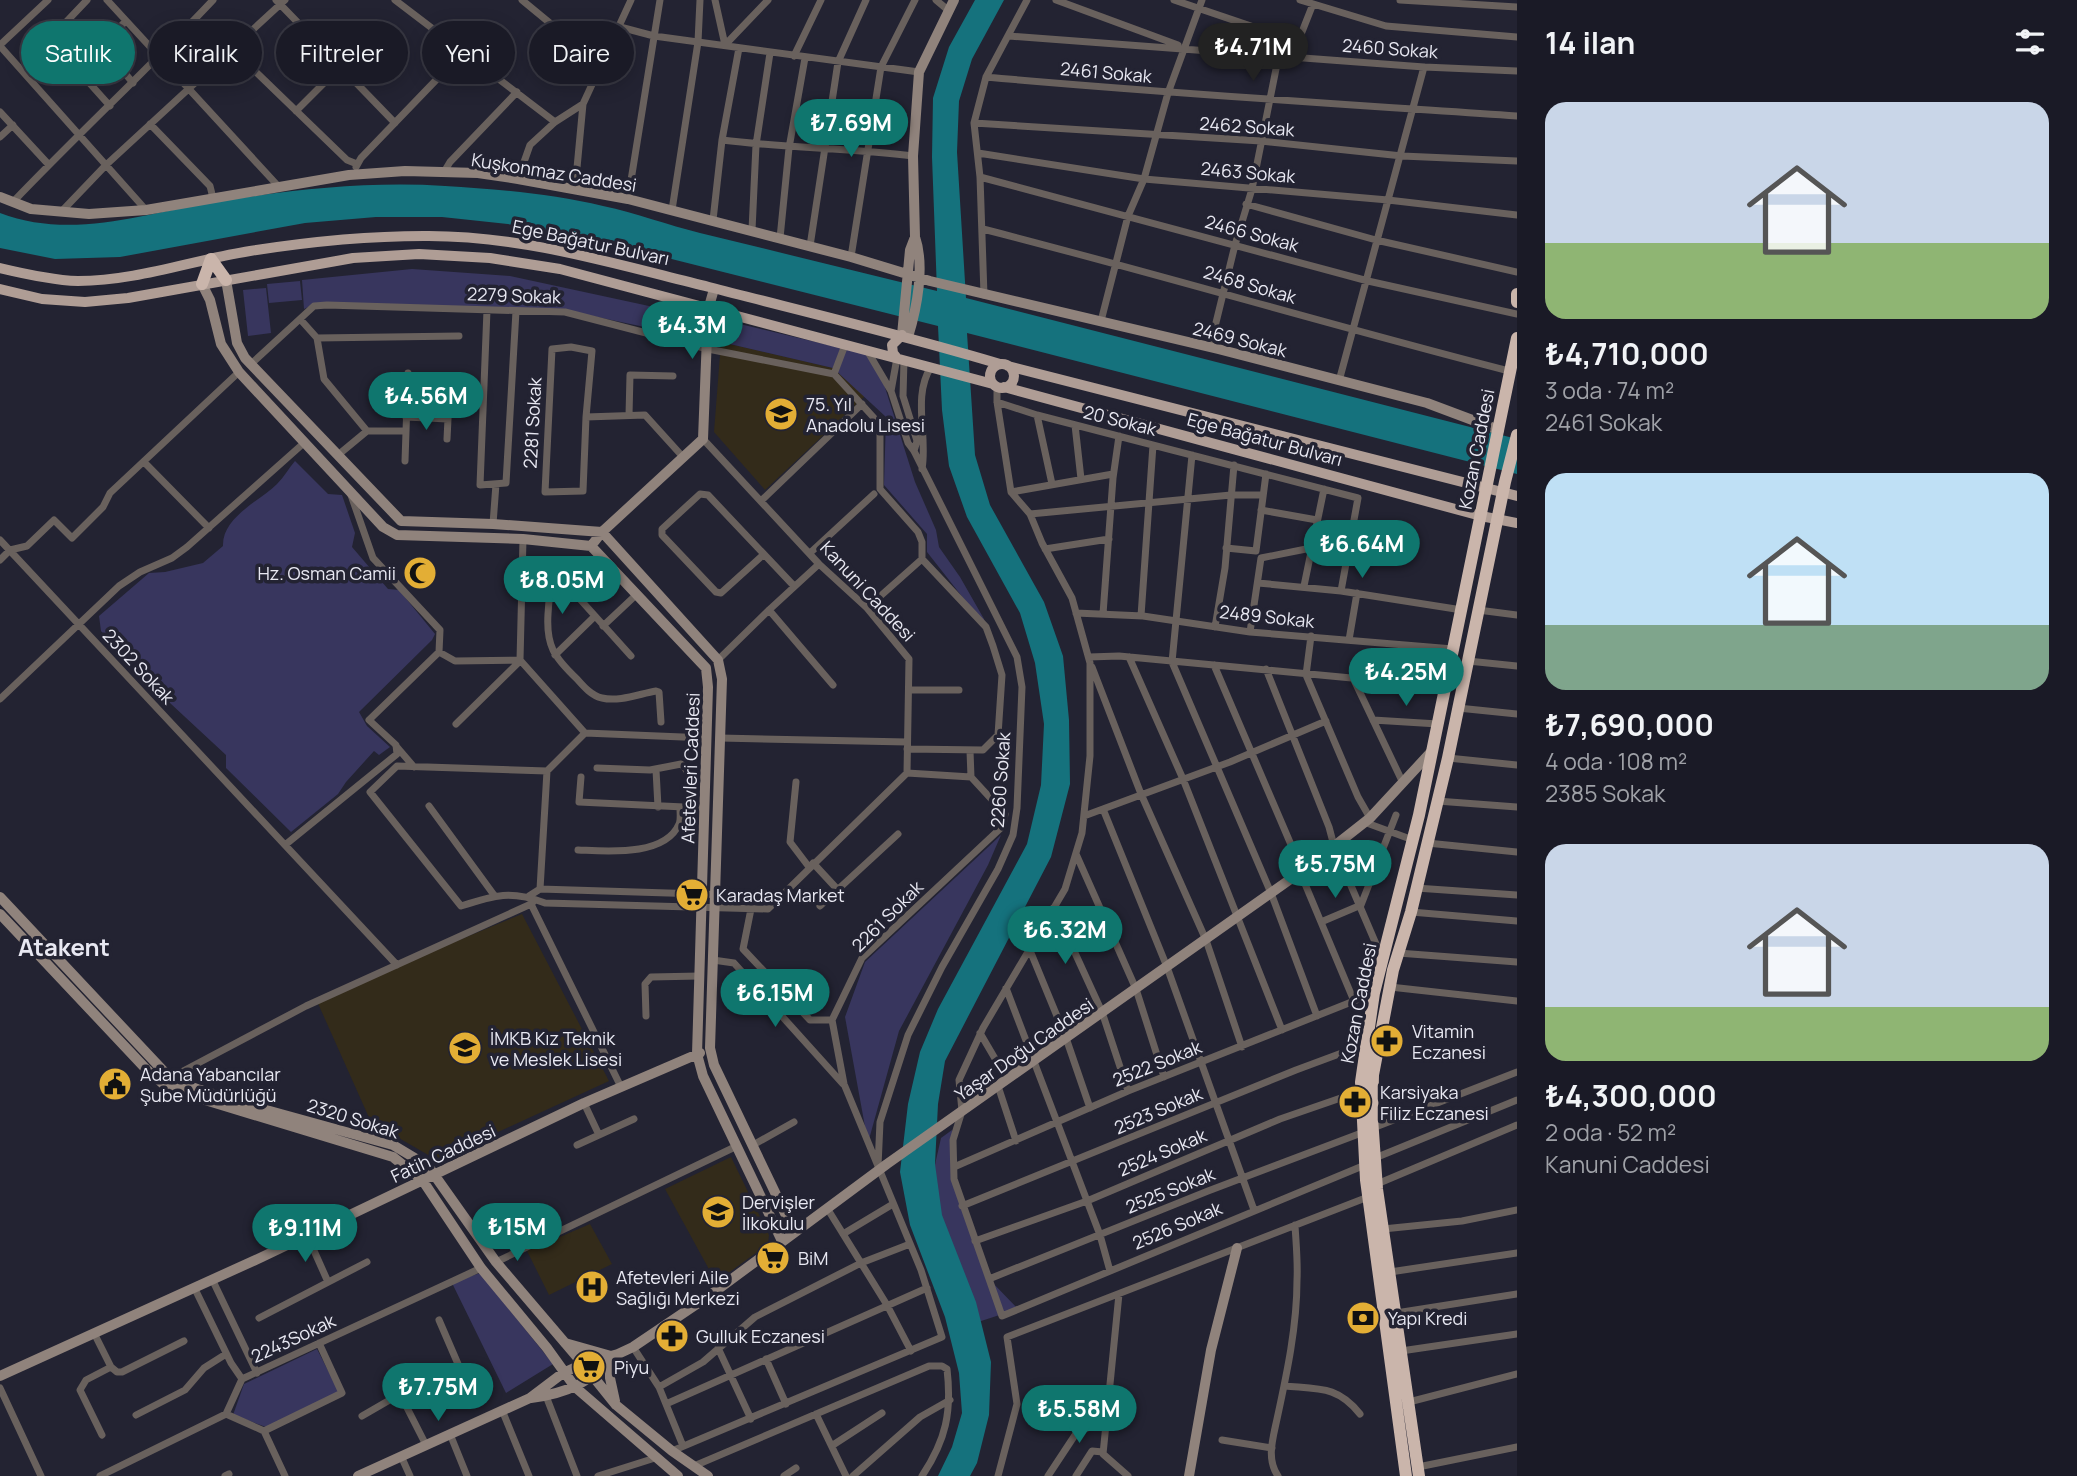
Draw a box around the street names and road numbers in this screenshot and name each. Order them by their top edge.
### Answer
street label: 2460 Sokak [1341,33,1440,63]
street label: 2461 Sokak [1059,56,1154,88]
street label: 2462 Sokak [1199,111,1296,141]
street label: Kuşkonmaz Caddesi [470,147,638,197]
street label: 2463 Sokak [1200,156,1297,188]
street label: 2466 Sokak [1202,209,1303,257]
street label: Ege Bağatur Bulvarı [510,214,672,270]
street label: 2468 Sokak [1201,259,1300,309]
street label: 2279 Sokak [467,281,562,309]
street label: 2469 Sokak [1191,316,1290,362]
street label: 2281 Sokak [518,376,546,469]
street label: Kozan Caddesi [1453,387,1499,511]
street label: 20 Sokak [1081,399,1160,441]
street label: Ege Bağatur Bulvarı [1185,407,1345,471]
street label: Kanuni Caddesi [815,536,921,646]
street label: 2489 Sokak [1218,599,1317,633]
street label: 2302 Sokak [98,623,181,710]
street label: Afetevleri Caddesi [675,692,705,844]
street label: 2260 Sokak [985,730,1015,829]
street label: 2261 Sokak [846,874,929,957]
street label: Kozan Caddesi [1335,941,1381,1065]
street label: Yaşar Doğu Caddesi [950,992,1098,1106]
street label: 2522 Sokak [1109,1034,1206,1092]
street label: 2523 Sokak [1110,1080,1207,1139]
street label: 2320 Sokak [304,1093,403,1144]
street label: Fatih Caddesi [387,1118,499,1188]
street label: 2524 Sokak [1114,1122,1211,1181]
street label: 2525 Sokak [1122,1161,1219,1219]
street label: 2526 Sokak [1129,1195,1226,1255]
street label: 2243Sokak [247,1308,340,1368]

